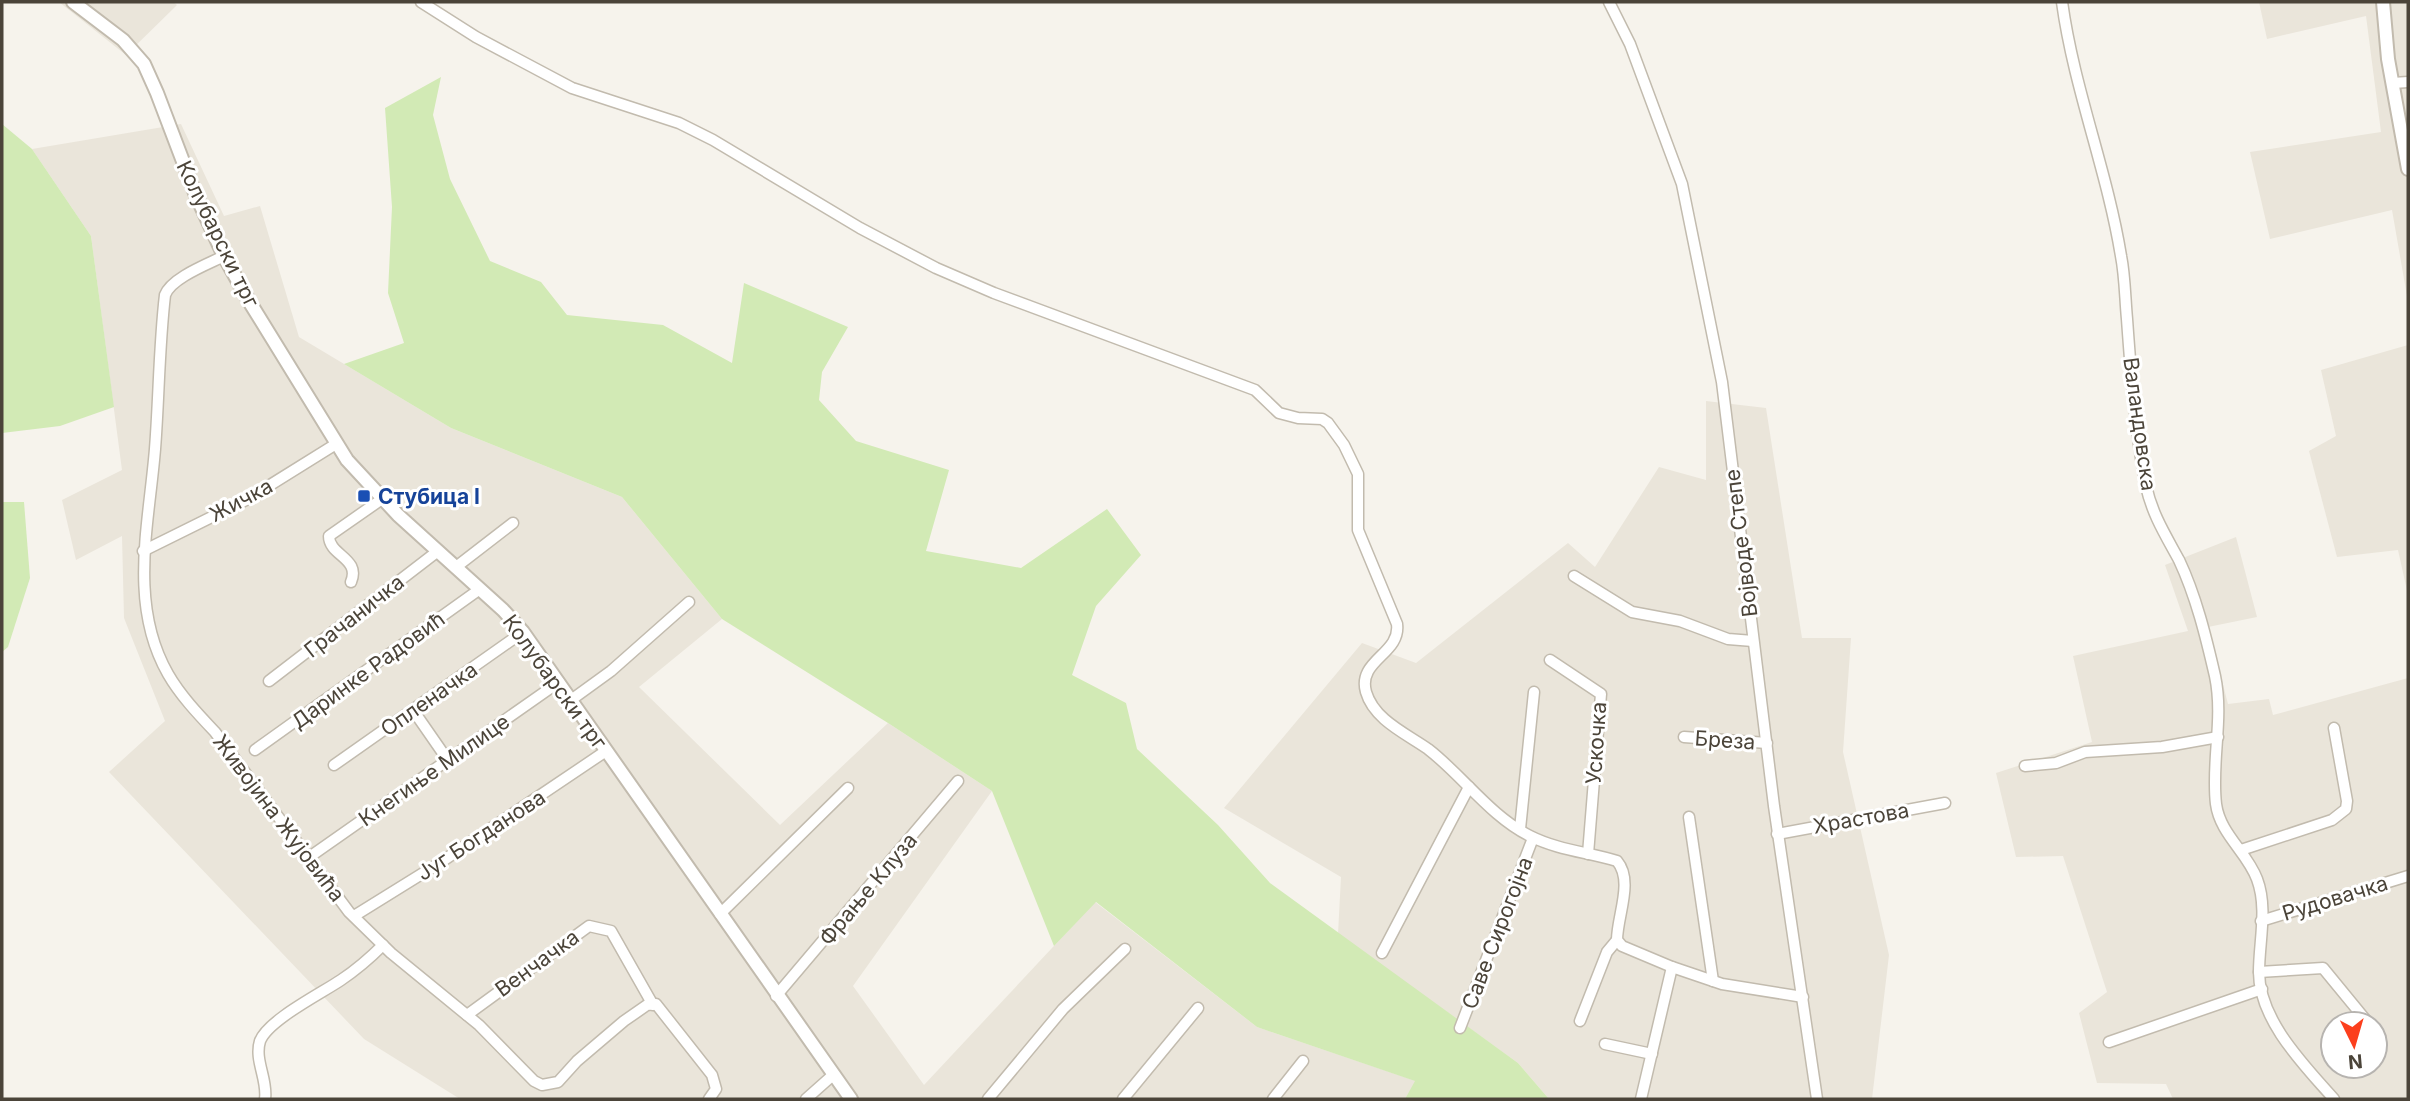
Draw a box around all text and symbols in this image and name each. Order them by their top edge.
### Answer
street label: Колубарски трг [172,156,264,312]
street label: Валандовска [2118,356,2162,492]
street label: Војводе Степе [1720,468,1762,618]
street label: Жичка [205,473,277,527]
place label: Стубица I [378,484,480,509]
marker: Стубица I [356,488,372,504]
street label: Грачаничка [299,569,409,663]
street label: Даринке Радовић [286,606,450,734]
street label: Колубарски трг [498,610,612,754]
street label: Опленачка [376,657,482,741]
street label: Ускочка [1581,701,1611,785]
street label: Кнегиње Милице [354,709,514,831]
street label: Бреза [1694,725,1756,755]
street label: Живојина Жујовића [208,730,350,906]
street label: Југ Богданова [412,784,550,886]
street label: Храстова [1811,797,1911,839]
street label: Фрање Клуза [814,828,922,950]
street label: Саве Сирогојна [1456,853,1538,1013]
street label: Рудовачка [2279,870,2391,926]
street label: Венчачка [490,924,584,1002]
north arrow [2319,1010,2389,1080]
text: N [2347,1049,2364,1074]

